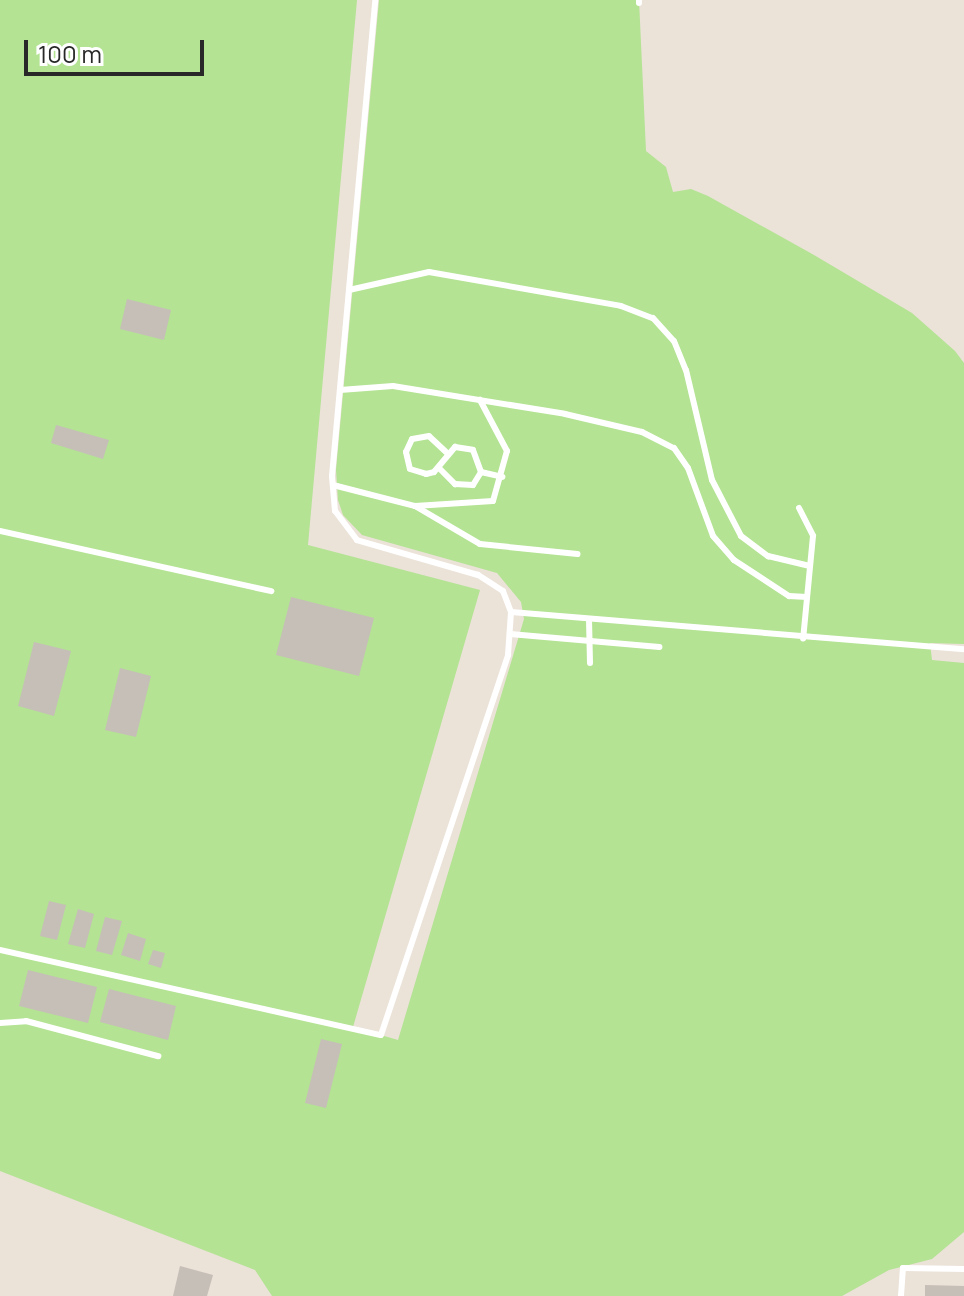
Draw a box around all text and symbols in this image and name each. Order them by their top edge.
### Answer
scale bar [28,24,208,74]
text: 100 m [38,37,102,70]

